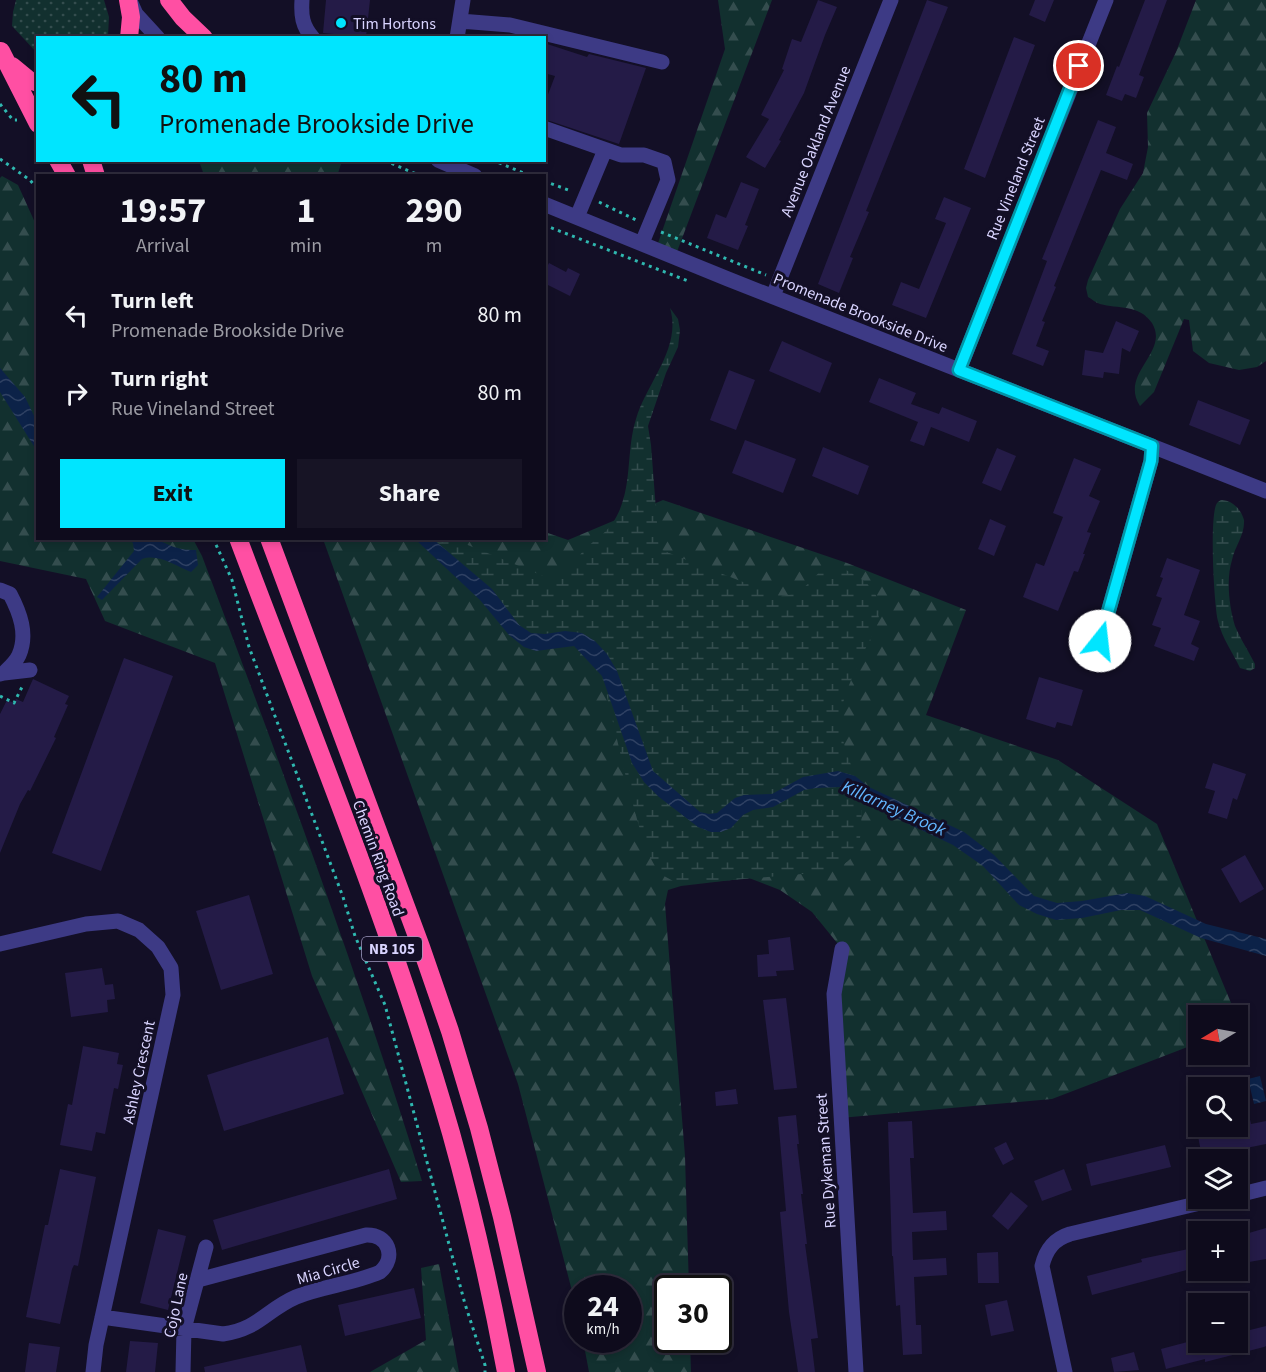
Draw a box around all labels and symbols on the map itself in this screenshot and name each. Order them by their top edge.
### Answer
place label: Tim Hortons [353,13,436,35]
marker: Tim Hortons [334,16,348,30]
pin [1053,40,1104,91]
street label: Avenue Oakland Avenue [775,62,856,220]
street label: Rue Vineland Street [981,113,1051,243]
street label: Promenade Brookside Drive [770,268,951,358]
position arrow [1068,609,1132,673]
water label: Killarney Brook [838,774,950,843]
street label: Chemin Ring Road [347,797,409,920]
road number: NB 105 [362,937,422,961]
north arrow [1188,1005,1248,1065]
street label: Ashley Crescent [117,1018,161,1126]
street label: Rue Dykeman Street [810,1092,842,1229]
street label: Mia Circle [294,1251,362,1290]
street label: Cojo Lane [158,1271,194,1340]
speed limit sign: 30 [654,1275,732,1353]

